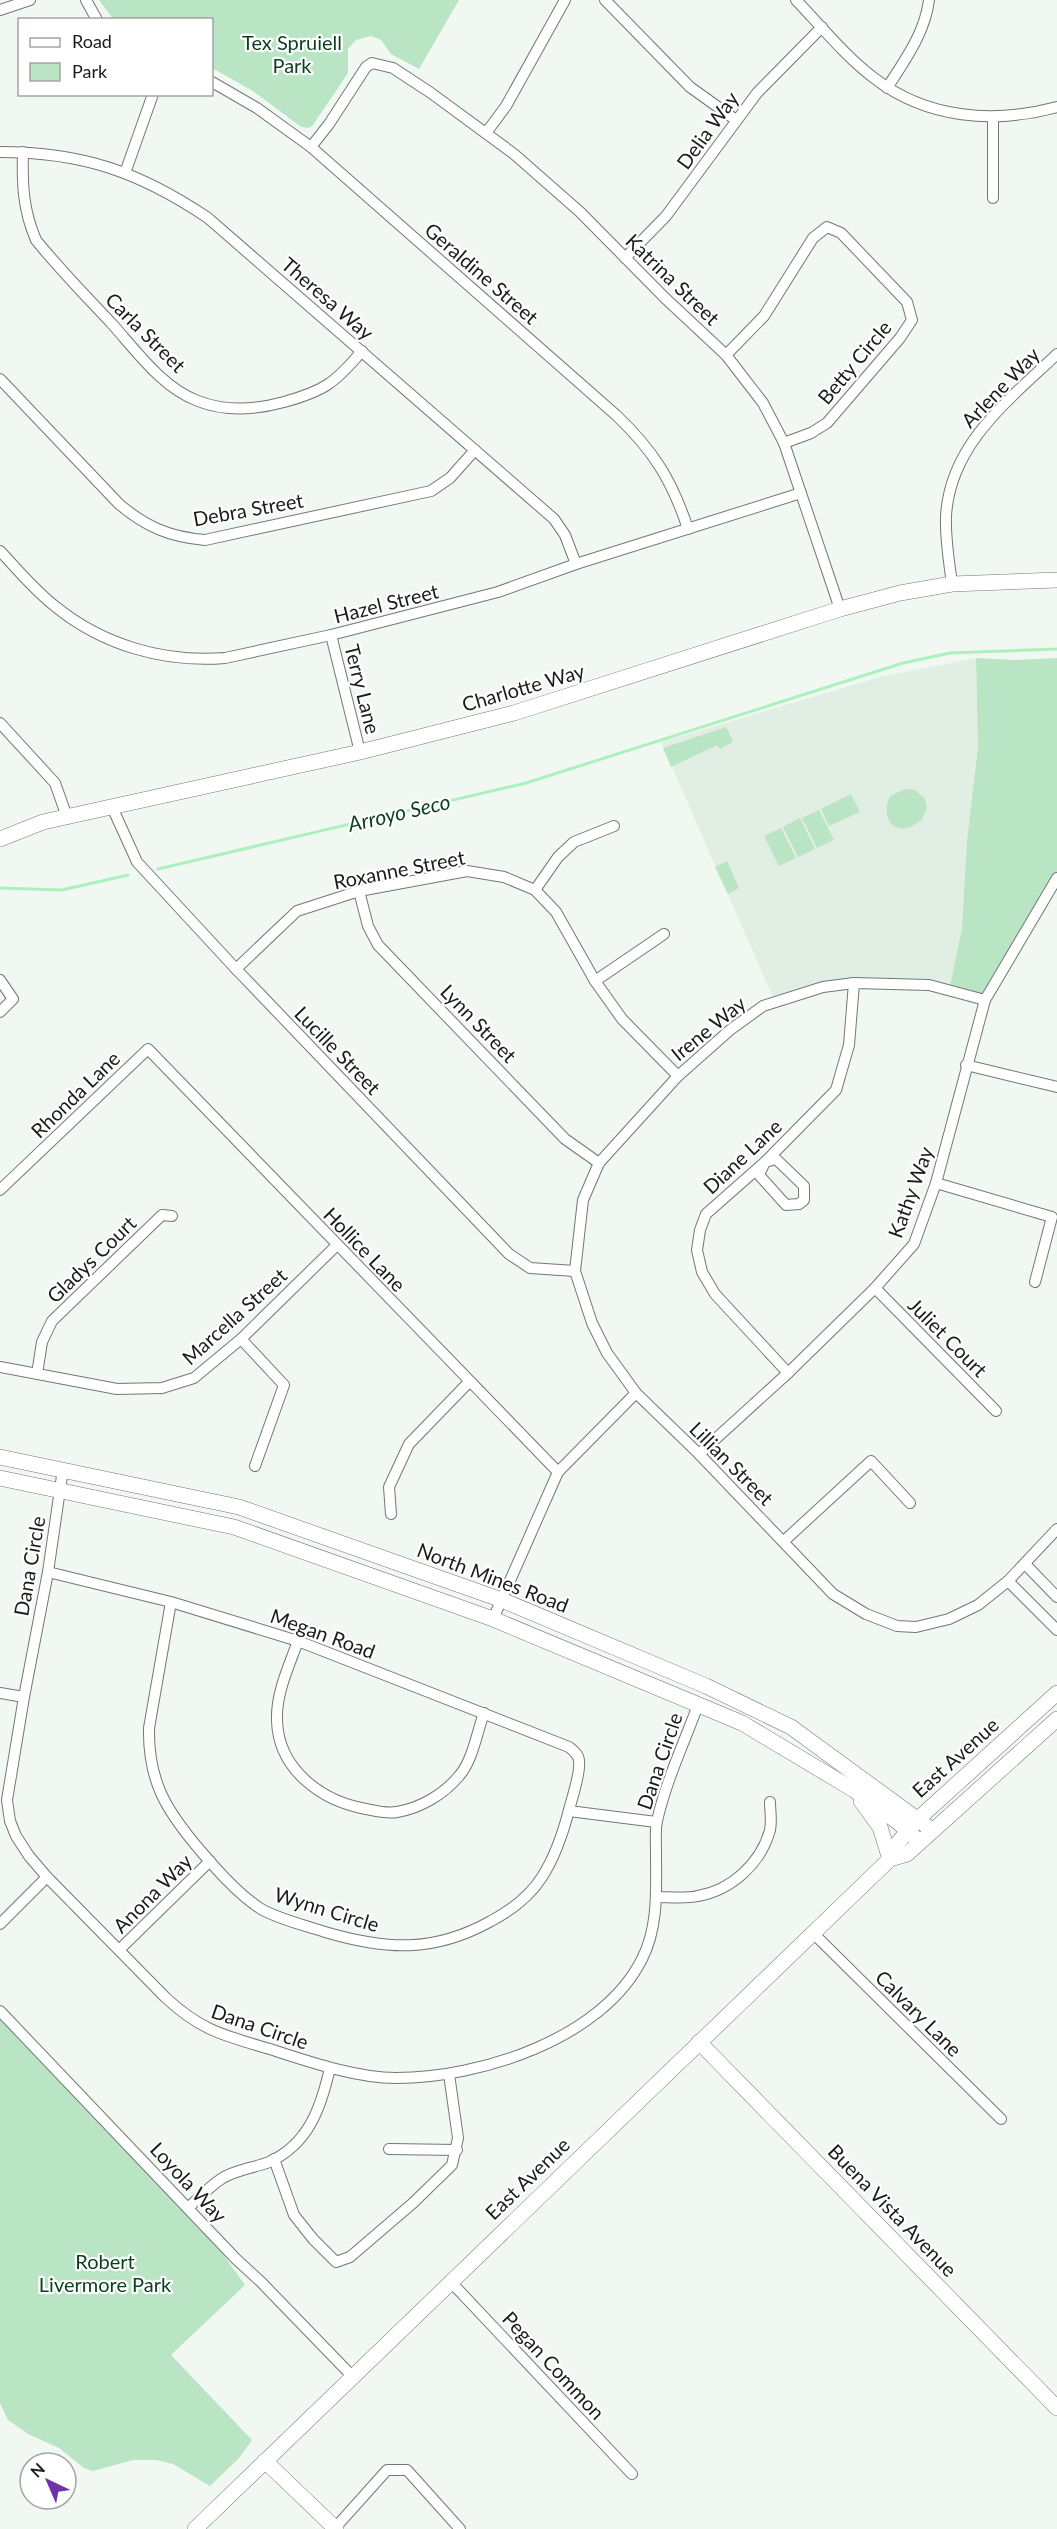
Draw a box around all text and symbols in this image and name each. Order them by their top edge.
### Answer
legend [18,18,213,96]
text: Road [72,30,112,52]
park label: Tex Spruiell Park [242,30,342,77]
text: Park [72,60,108,82]
street label: Delia Way [671,86,743,173]
street label: Geraldine Street [420,217,544,329]
street label: Katrina Street [621,228,725,330]
street label: Theresa Way [277,252,379,345]
street label: Carla Street [101,287,191,377]
street label: Betty Circle [812,315,896,409]
street label: Arlene Way [956,341,1045,432]
street label: Debra Street [191,487,305,531]
street label: Hazel Street [331,578,441,628]
street label: Terry Lane [340,642,386,736]
street label: Charlotte Way [459,658,588,716]
water label: Arroyo Seco [344,788,453,836]
street label: Roxanne Street [331,844,467,894]
street label: Lynn Street [436,979,522,1067]
street label: Irene Way [666,990,751,1065]
street label: Lucille Street [290,1001,386,1099]
street label: Rhonda Lane [26,1046,124,1142]
street label: Diane Lane [698,1114,786,1198]
street label: Kathy Way [882,1142,938,1241]
street label: Hollice Lane [319,1202,411,1296]
street label: Gladys Court [42,1211,140,1307]
street label: Marcella Street [177,1263,291,1369]
street label: Juliet Court [904,1293,992,1381]
street label: Lillian Street [685,1416,779,1510]
street label: Dana Circle [8,1514,50,1618]
street label: North Mines Road [414,1537,572,1617]
street label: Megan Road [267,1603,379,1663]
street label: Dana Circle [631,1709,687,1813]
street label: East Avenue [907,1712,1003,1802]
street label: Anona Way [108,1848,197,1937]
street label: Wynn Circle [272,1882,382,1936]
street label: Calvary Lane [871,1965,967,2061]
street label: Dana Circle [208,1998,312,2054]
street label: East Avenue [480,2132,574,2224]
street label: Loyola Way [146,2137,233,2228]
street label: Buena Vista Avenue [824,2139,962,2281]
park label: Robert Livermore Park [39,2249,172,2296]
street label: Pegan Common [498,2306,610,2424]
north arrow [18,2451,78,2511]
text: N [26,2459,48,2481]

